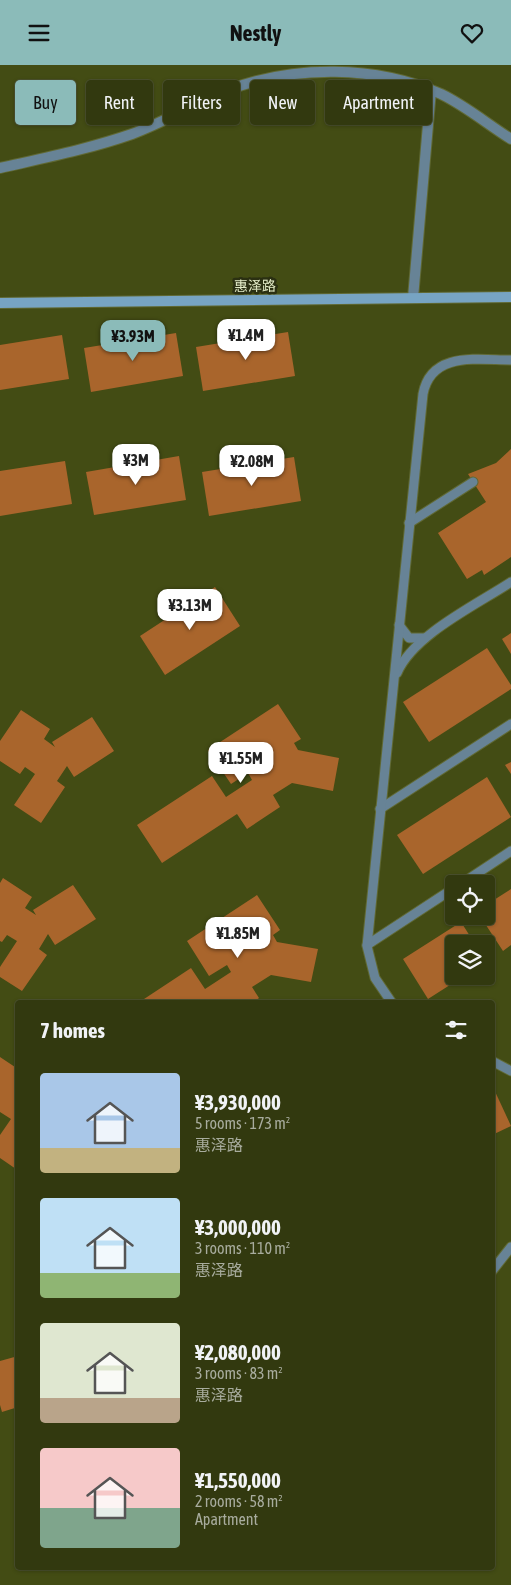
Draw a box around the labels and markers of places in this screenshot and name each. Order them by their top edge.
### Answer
pin: ¥3.93M [92,319,174,362]
pin: ¥1.4M [211,319,281,361]
pin: ¥3M [112,443,160,486]
pin: ¥2.08M [211,445,293,487]
pin: ¥3.13M [149,589,231,631]
pin: ¥1.55M [200,741,282,784]
pin: ¥1.85M [197,917,279,959]

